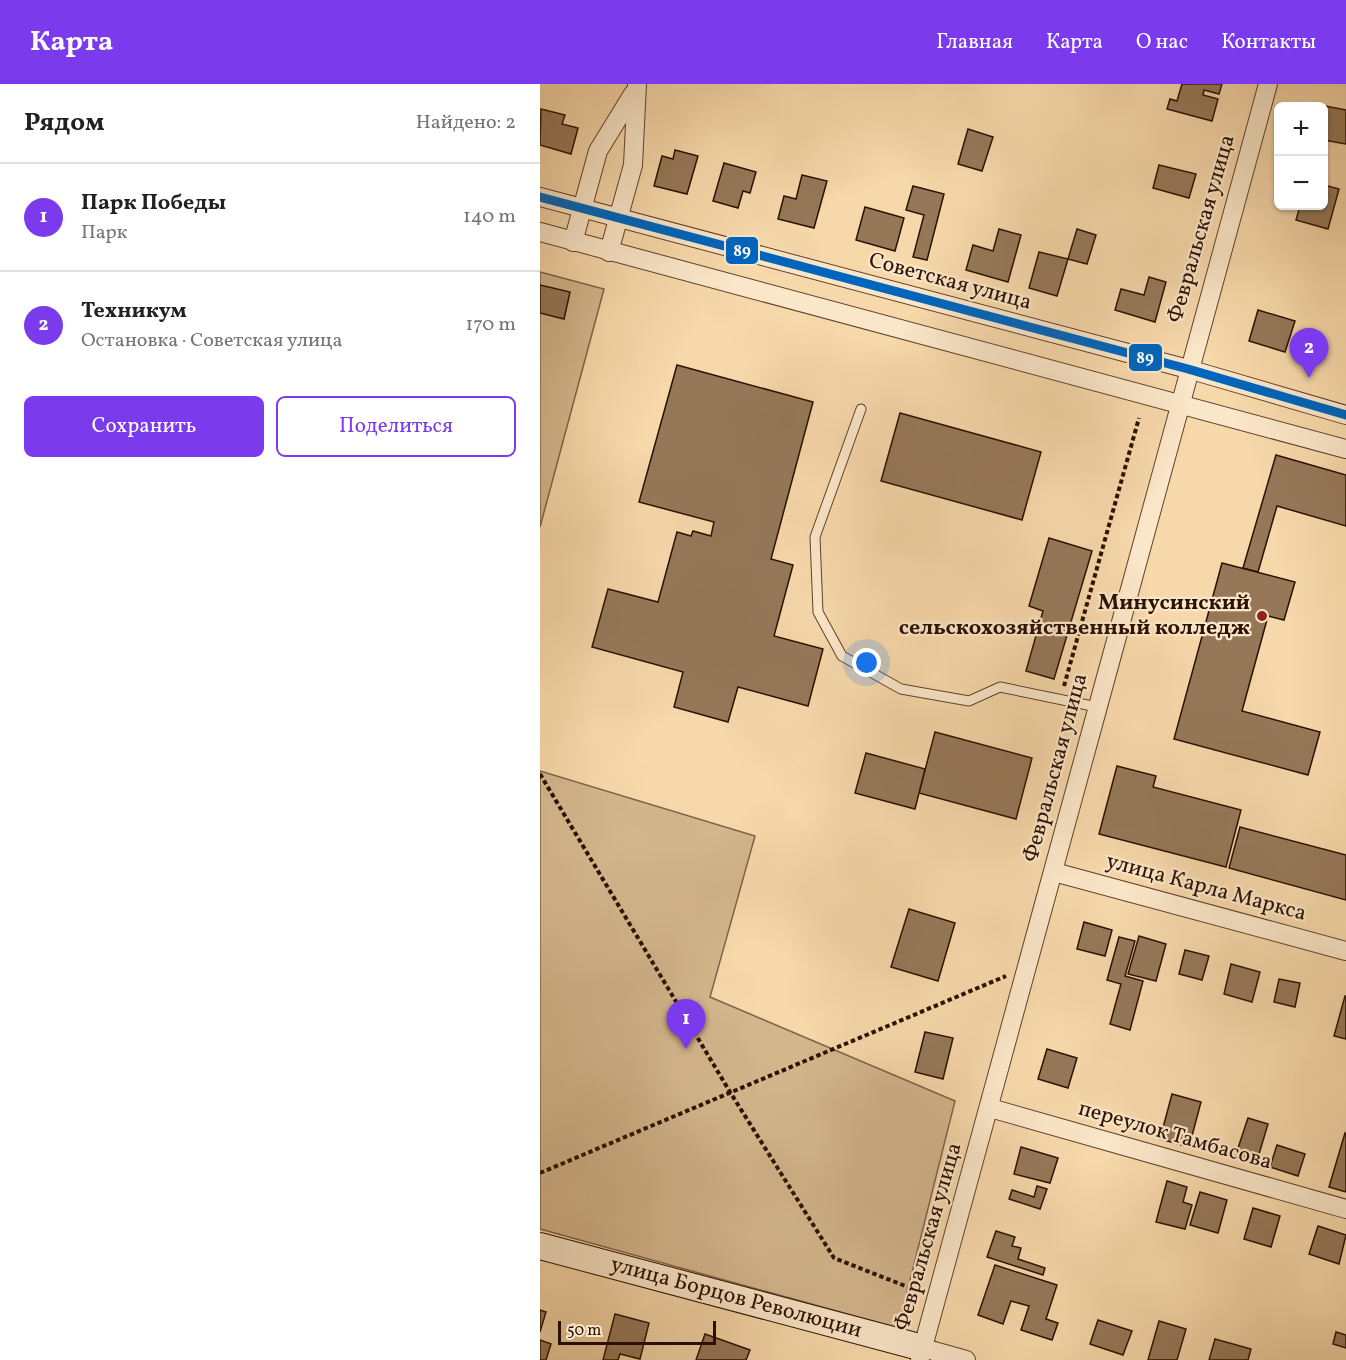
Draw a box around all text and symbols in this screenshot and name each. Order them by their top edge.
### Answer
text: Карта [30,23,113,62]
text: Главная [936,28,1013,57]
text: Карта [1046,28,1103,57]
text: О нас [1136,28,1188,57]
text: Контакты [1221,28,1316,57]
map controls [1274,102,1328,210]
button: + [1274,102,1328,156]
text: Рядом [24,105,104,141]
text: Найдено: 2 [416,109,516,137]
street label: Февральская улица [1160,131,1244,327]
button: − [1274,156,1328,210]
text: Парк Победы [81,188,226,219]
text: 1 [39,203,48,231]
text: 140 m [463,203,516,231]
text: Парк [81,219,127,247]
line badge: 89 [725,236,759,265]
text: 89 [733,241,751,263]
street label: Советская улица [865,245,1035,319]
text: Техникум [81,296,187,327]
text: 2 [38,311,49,339]
text: 170 m [466,311,516,339]
text: Остановка · Советская улица [81,327,342,355]
pin: 2 [1290,328,1328,378]
line badge: 89 [1128,343,1163,372]
text: 89 [1136,348,1154,370]
button: Сохранить [24,396,264,457]
button: Поделиться [276,396,516,457]
place label: Минусинский сельскохозяйственный колледж [899,588,1250,644]
marker: Минусинский сельскохозяйственный колледж [1255,609,1269,623]
your location [852,648,881,677]
street label: Февральская улица [1016,670,1096,866]
street label: улица Карла Маркса [1102,846,1310,930]
pin: 1 [666,1000,706,1049]
street label: переулок Тамбасова [1074,1093,1276,1179]
street label: Февральская улица [887,1139,971,1335]
street label: улица Борцов Революции [607,1249,865,1347]
scale bar [558,1318,716,1346]
text: 50 m [567,1320,601,1342]

